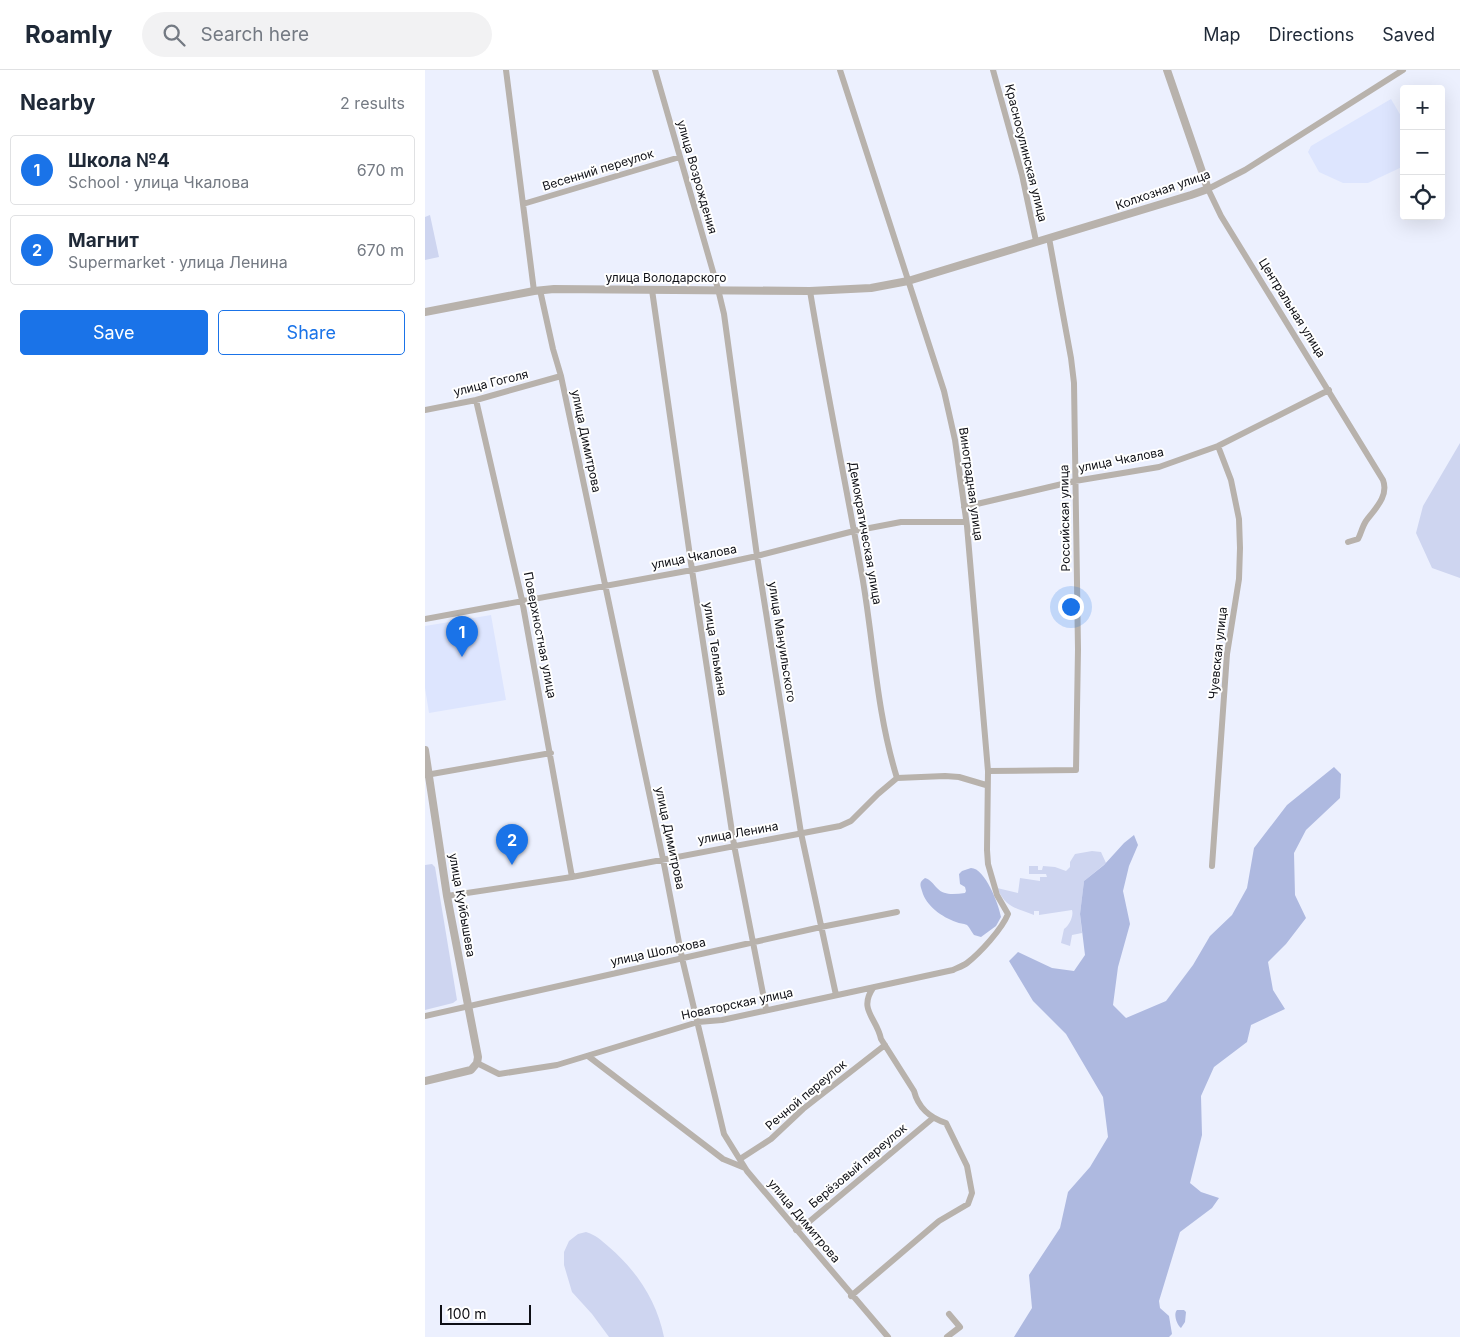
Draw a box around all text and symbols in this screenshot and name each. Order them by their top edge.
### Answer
search box [142,12,492,57]
text: Roamly [25,20,112,49]
icon: search [160,21,188,49]
text: Search here [200,23,309,46]
text: Map [1203,24,1241,45]
text: Directions [1269,24,1354,45]
text: Saved [1382,24,1435,45]
street label: Красносулинская улица [1002,82,1051,223]
map controls [1400,85,1445,220]
button: + [1400,85,1445,130]
text: Nearby [20,90,95,115]
text: 2 results [340,93,405,113]
street label: улица Возрождения [674,118,721,236]
button: − [1400,130,1445,175]
street label: Весенний переулок [540,145,656,194]
text: Школа №4 [68,149,170,172]
text: 1 [34,160,40,180]
text: 670 m [357,160,404,180]
street label: Колхозная улица [1114,166,1212,213]
text: School · улица Чкалова [68,172,249,192]
button: locate [1400,175,1445,220]
text: Магнит [68,229,139,252]
text: 2 [32,240,42,260]
text: 670 m [357,240,404,260]
text: Supermarket · улица Ленина [68,252,288,272]
street label: Центральная улица [1256,255,1329,360]
street label: улица Володарского [606,270,726,285]
button: Save [20,310,208,355]
button: Share [218,310,405,355]
street label: улица Гоголя [452,366,530,399]
street label: улица Димитрова [568,388,605,494]
street label: Виноградная улица [956,426,987,542]
street label: улица Чкалова [1077,444,1165,475]
street label: Демократическая улица [846,460,885,606]
street label: Российская улица [1056,464,1073,572]
street label: улица Чкалова [650,541,738,572]
street label: Поверхностная улица [521,570,560,699]
street label: улица Мануильского [766,580,799,703]
your location [1058,594,1084,620]
street label: улица Тельмана [701,601,730,697]
street label: Чуевская улица [1205,606,1230,700]
pin: 1 [446,616,478,657]
street label: улица Димитрова [652,785,689,891]
street label: улица Ленина [696,818,779,847]
pin: 2 [496,824,528,865]
street label: улица Куйбышева [446,852,479,958]
street label: улица Шолохова [609,934,707,969]
street label: Новаторская улица [680,984,794,1023]
street label: Речной переулок [762,1056,850,1133]
street label: Берёзовый переулок [806,1120,910,1211]
street label: улица Димитрова [765,1176,844,1266]
scale bar [440,1302,531,1325]
text: 100 m [447,1305,487,1322]

